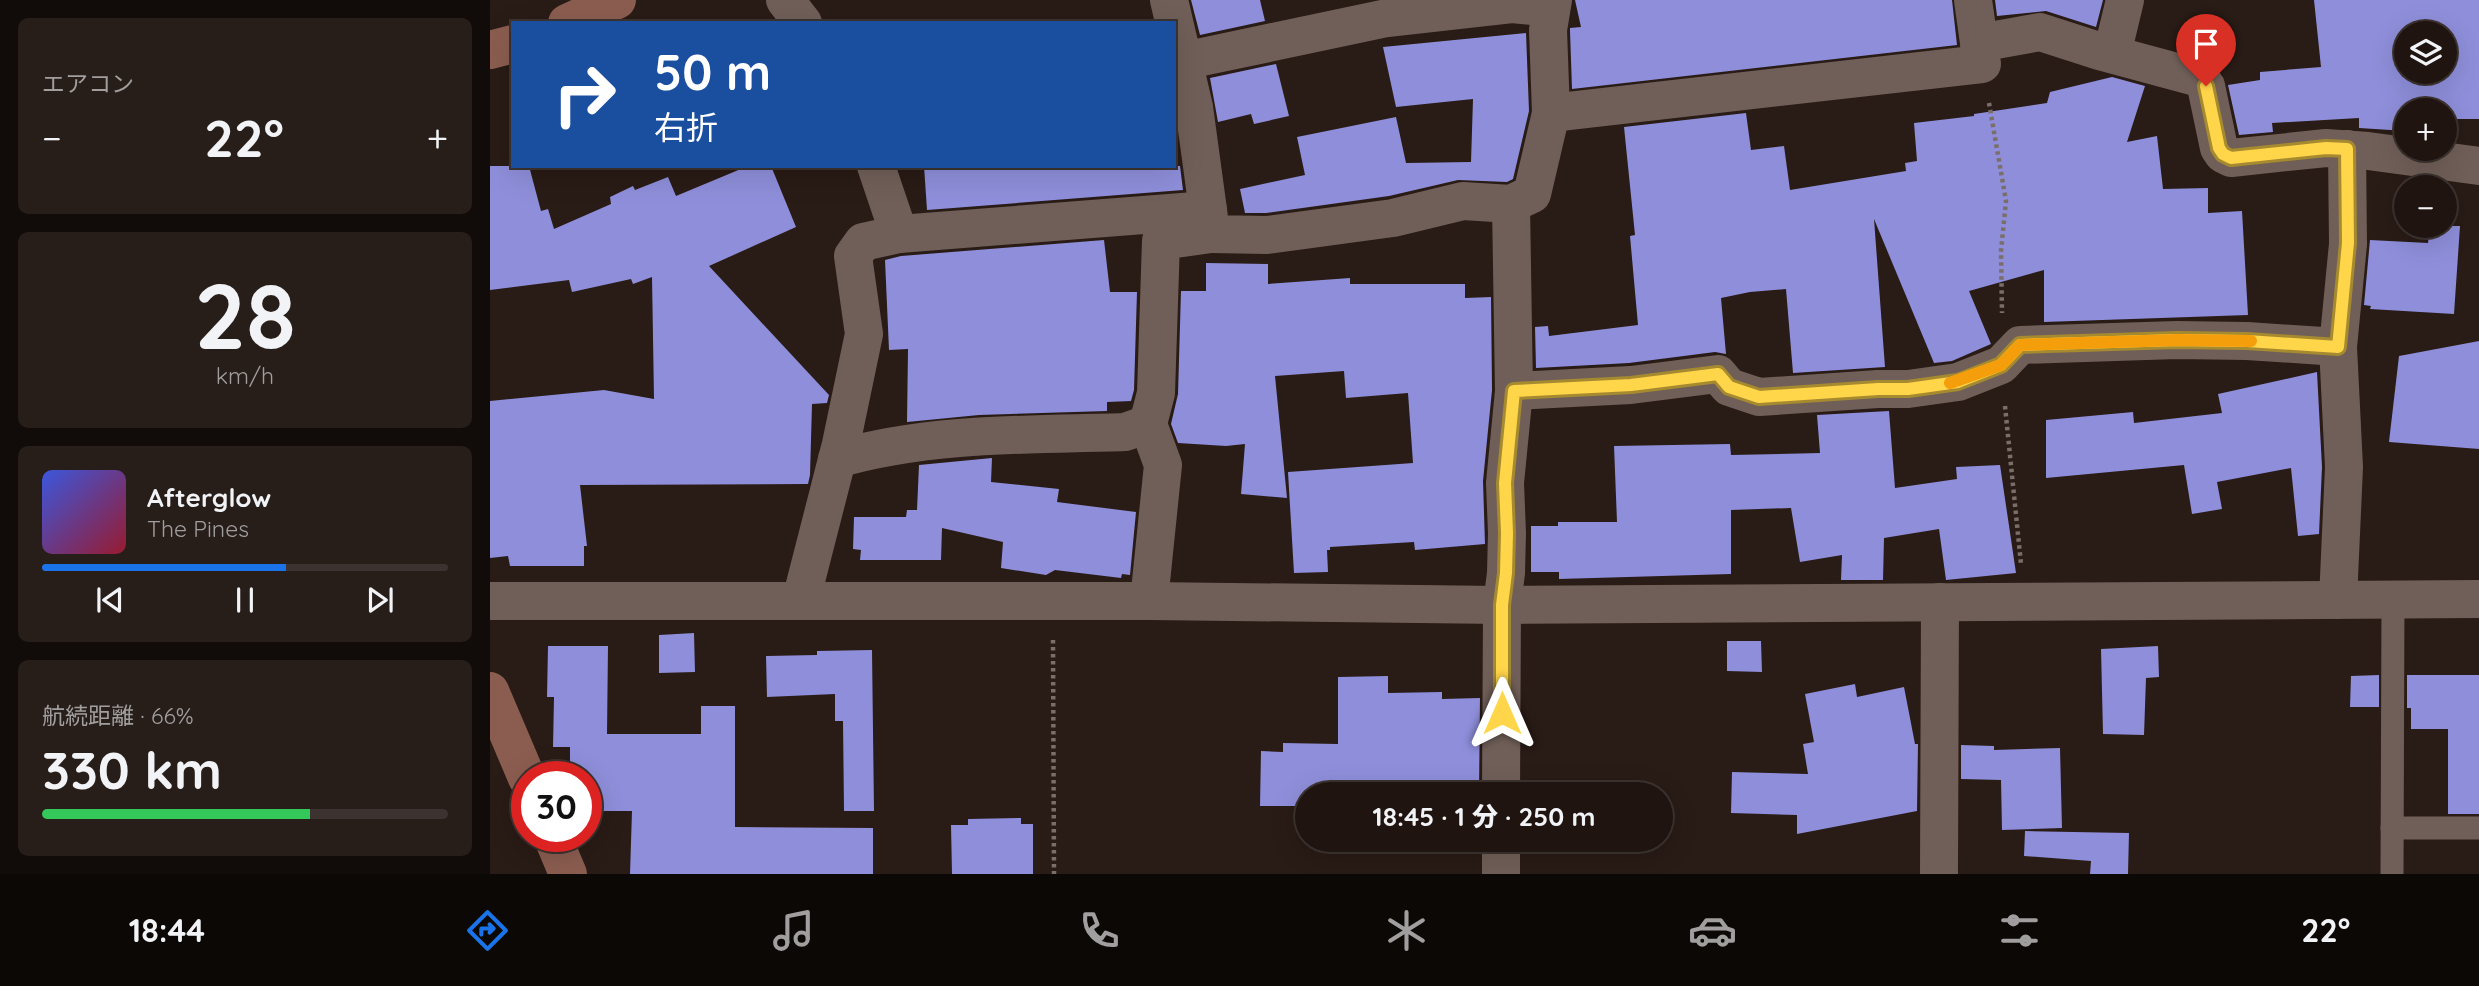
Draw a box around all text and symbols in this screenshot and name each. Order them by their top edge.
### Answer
pin [2176,14,2236,86]
map controls [2394,21,2457,238]
button: layers [2394,21,2457,84]
icon: arrive [2187,25,2225,63]
text: 50 m [654,41,771,102]
icon: right [539,49,630,140]
text: エアコン [42,69,134,98]
button: + [2394,98,2457,161]
text: 22° [204,105,284,170]
text: 右折 [654,107,718,147]
text: − [42,114,62,162]
text: + [427,114,448,162]
button: − [2394,175,2457,238]
text: 28 [194,258,296,372]
text: km/h [216,361,274,390]
text: Afterglow [147,481,271,514]
text: The Pines [147,514,249,543]
icon: previous [91,581,129,619]
icon: pause [226,581,264,619]
icon: next [361,581,399,619]
position arrow [1465,676,1539,750]
text: 航続距離 · 66% [42,701,194,730]
text: 330 km [42,737,222,802]
speed limit sign: 30 [511,761,602,852]
text: 18:45 · 1 分 · 250 m [1373,800,1595,833]
icon: directions [463,906,512,955]
icon: music [769,906,818,955]
icon: phone [1075,906,1124,955]
icon: climate [1382,906,1431,955]
icon: car [1688,906,1737,955]
icon: filters [1995,906,2044,955]
text: 18:44 [129,910,205,950]
text: 22° [2301,910,2350,950]

